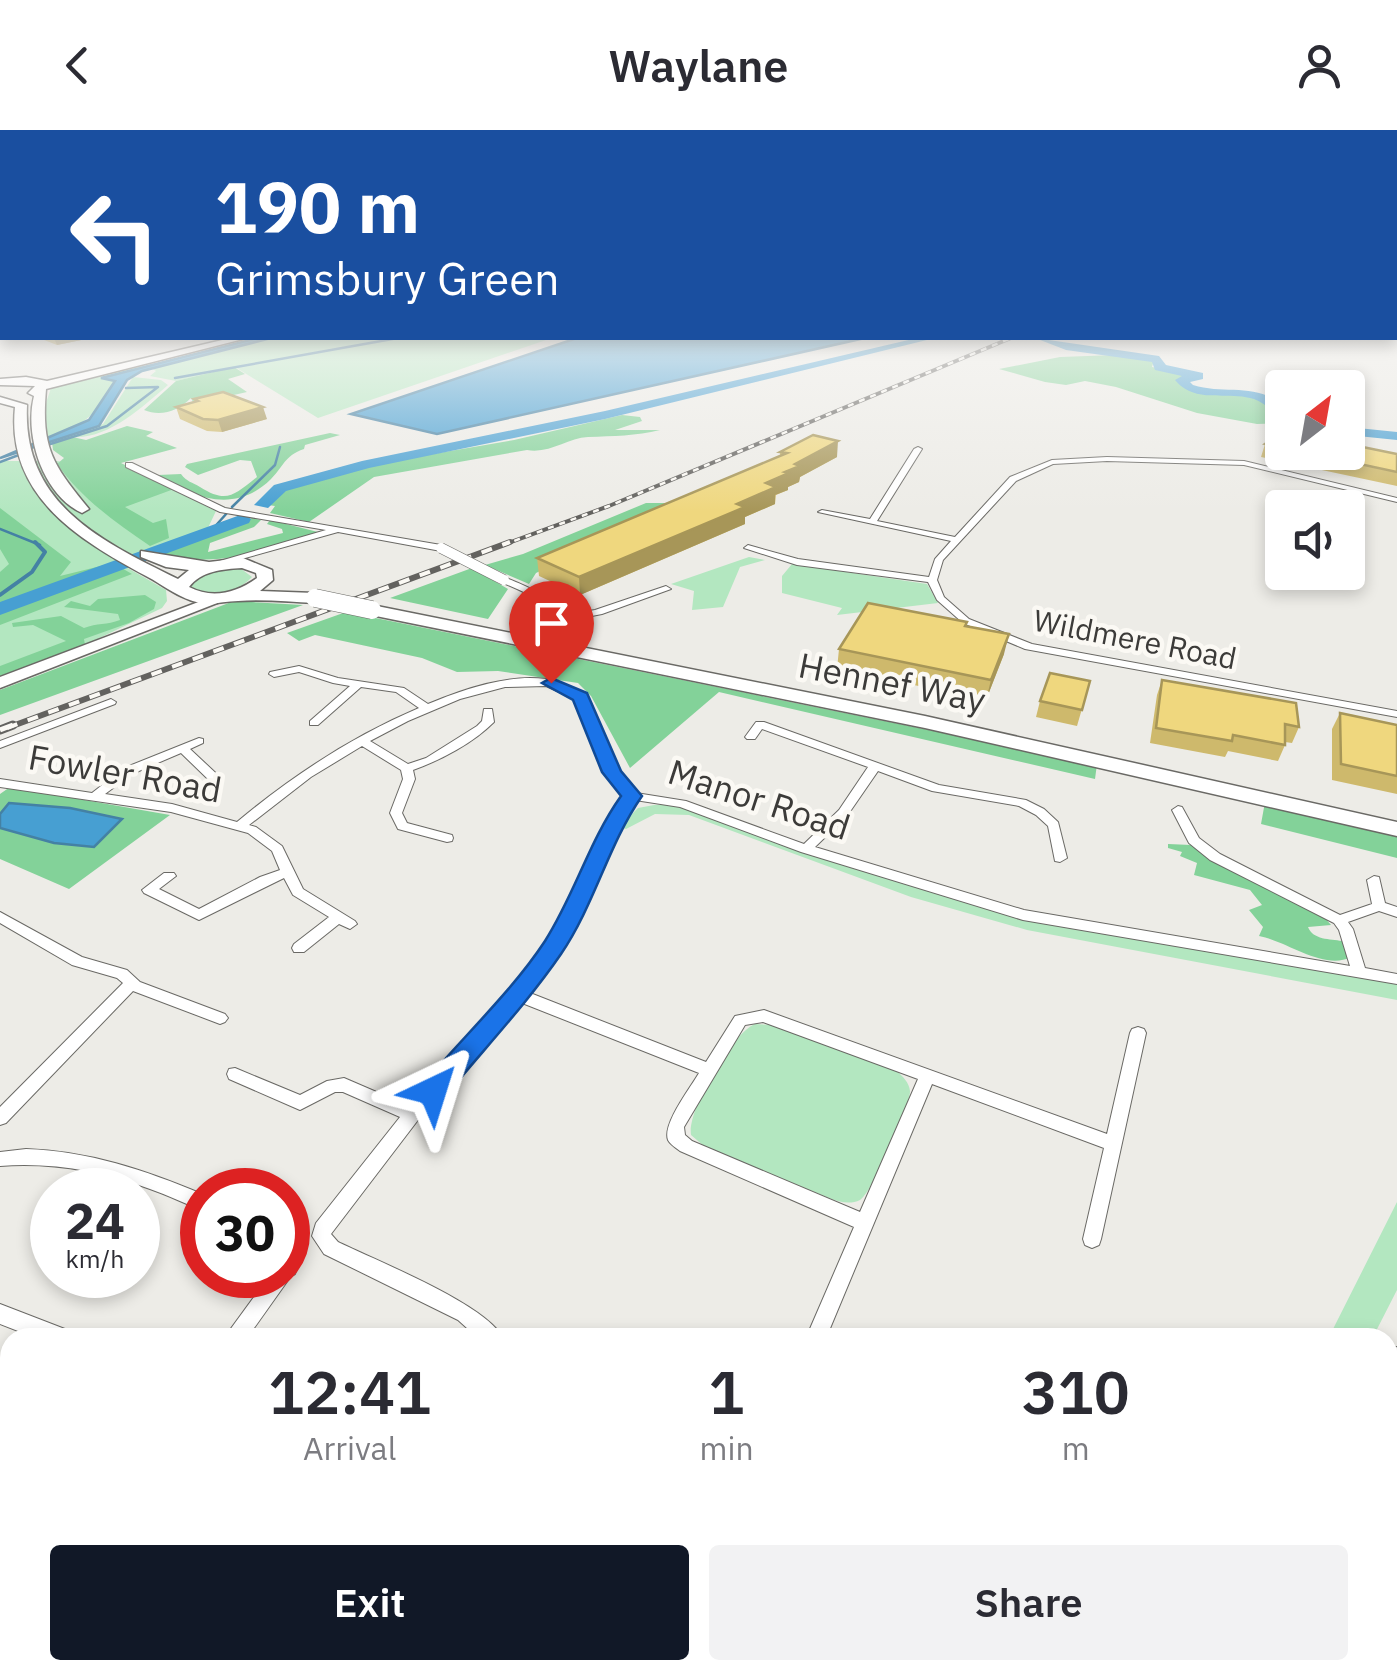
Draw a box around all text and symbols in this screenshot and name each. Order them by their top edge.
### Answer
text: Waylane [609,36,788,94]
icon: back [50,38,105,93]
icon: person [1292,38,1347,93]
text: 190 m [215,161,420,252]
icon: left [50,170,180,300]
text: Grimsbury Green [215,249,559,307]
north arrow [1265,370,1365,470]
map controls [1265,370,1365,590]
button: sound [1265,490,1365,590]
pin [509,581,594,684]
icon: arrive [524,596,579,651]
street label: Wildmere Road [1031,600,1240,677]
street label: Hennef Way [795,641,990,723]
street label: Fowler Road [25,733,225,813]
street label: Manor Road [663,748,856,850]
position arrow [381,1039,485,1143]
speed limit sign: 30 [180,1168,310,1298]
text: 24 [65,1188,125,1253]
text: km/h [66,1242,124,1275]
text: 12:41 [268,1352,431,1431]
text: 1 [709,1352,745,1431]
text: 310 [1022,1352,1130,1431]
text: Arrival [303,1427,396,1469]
text: min [699,1427,754,1469]
text: m [1062,1427,1090,1469]
button: Exit [50,1545,689,1660]
button: Share [709,1545,1348,1660]

